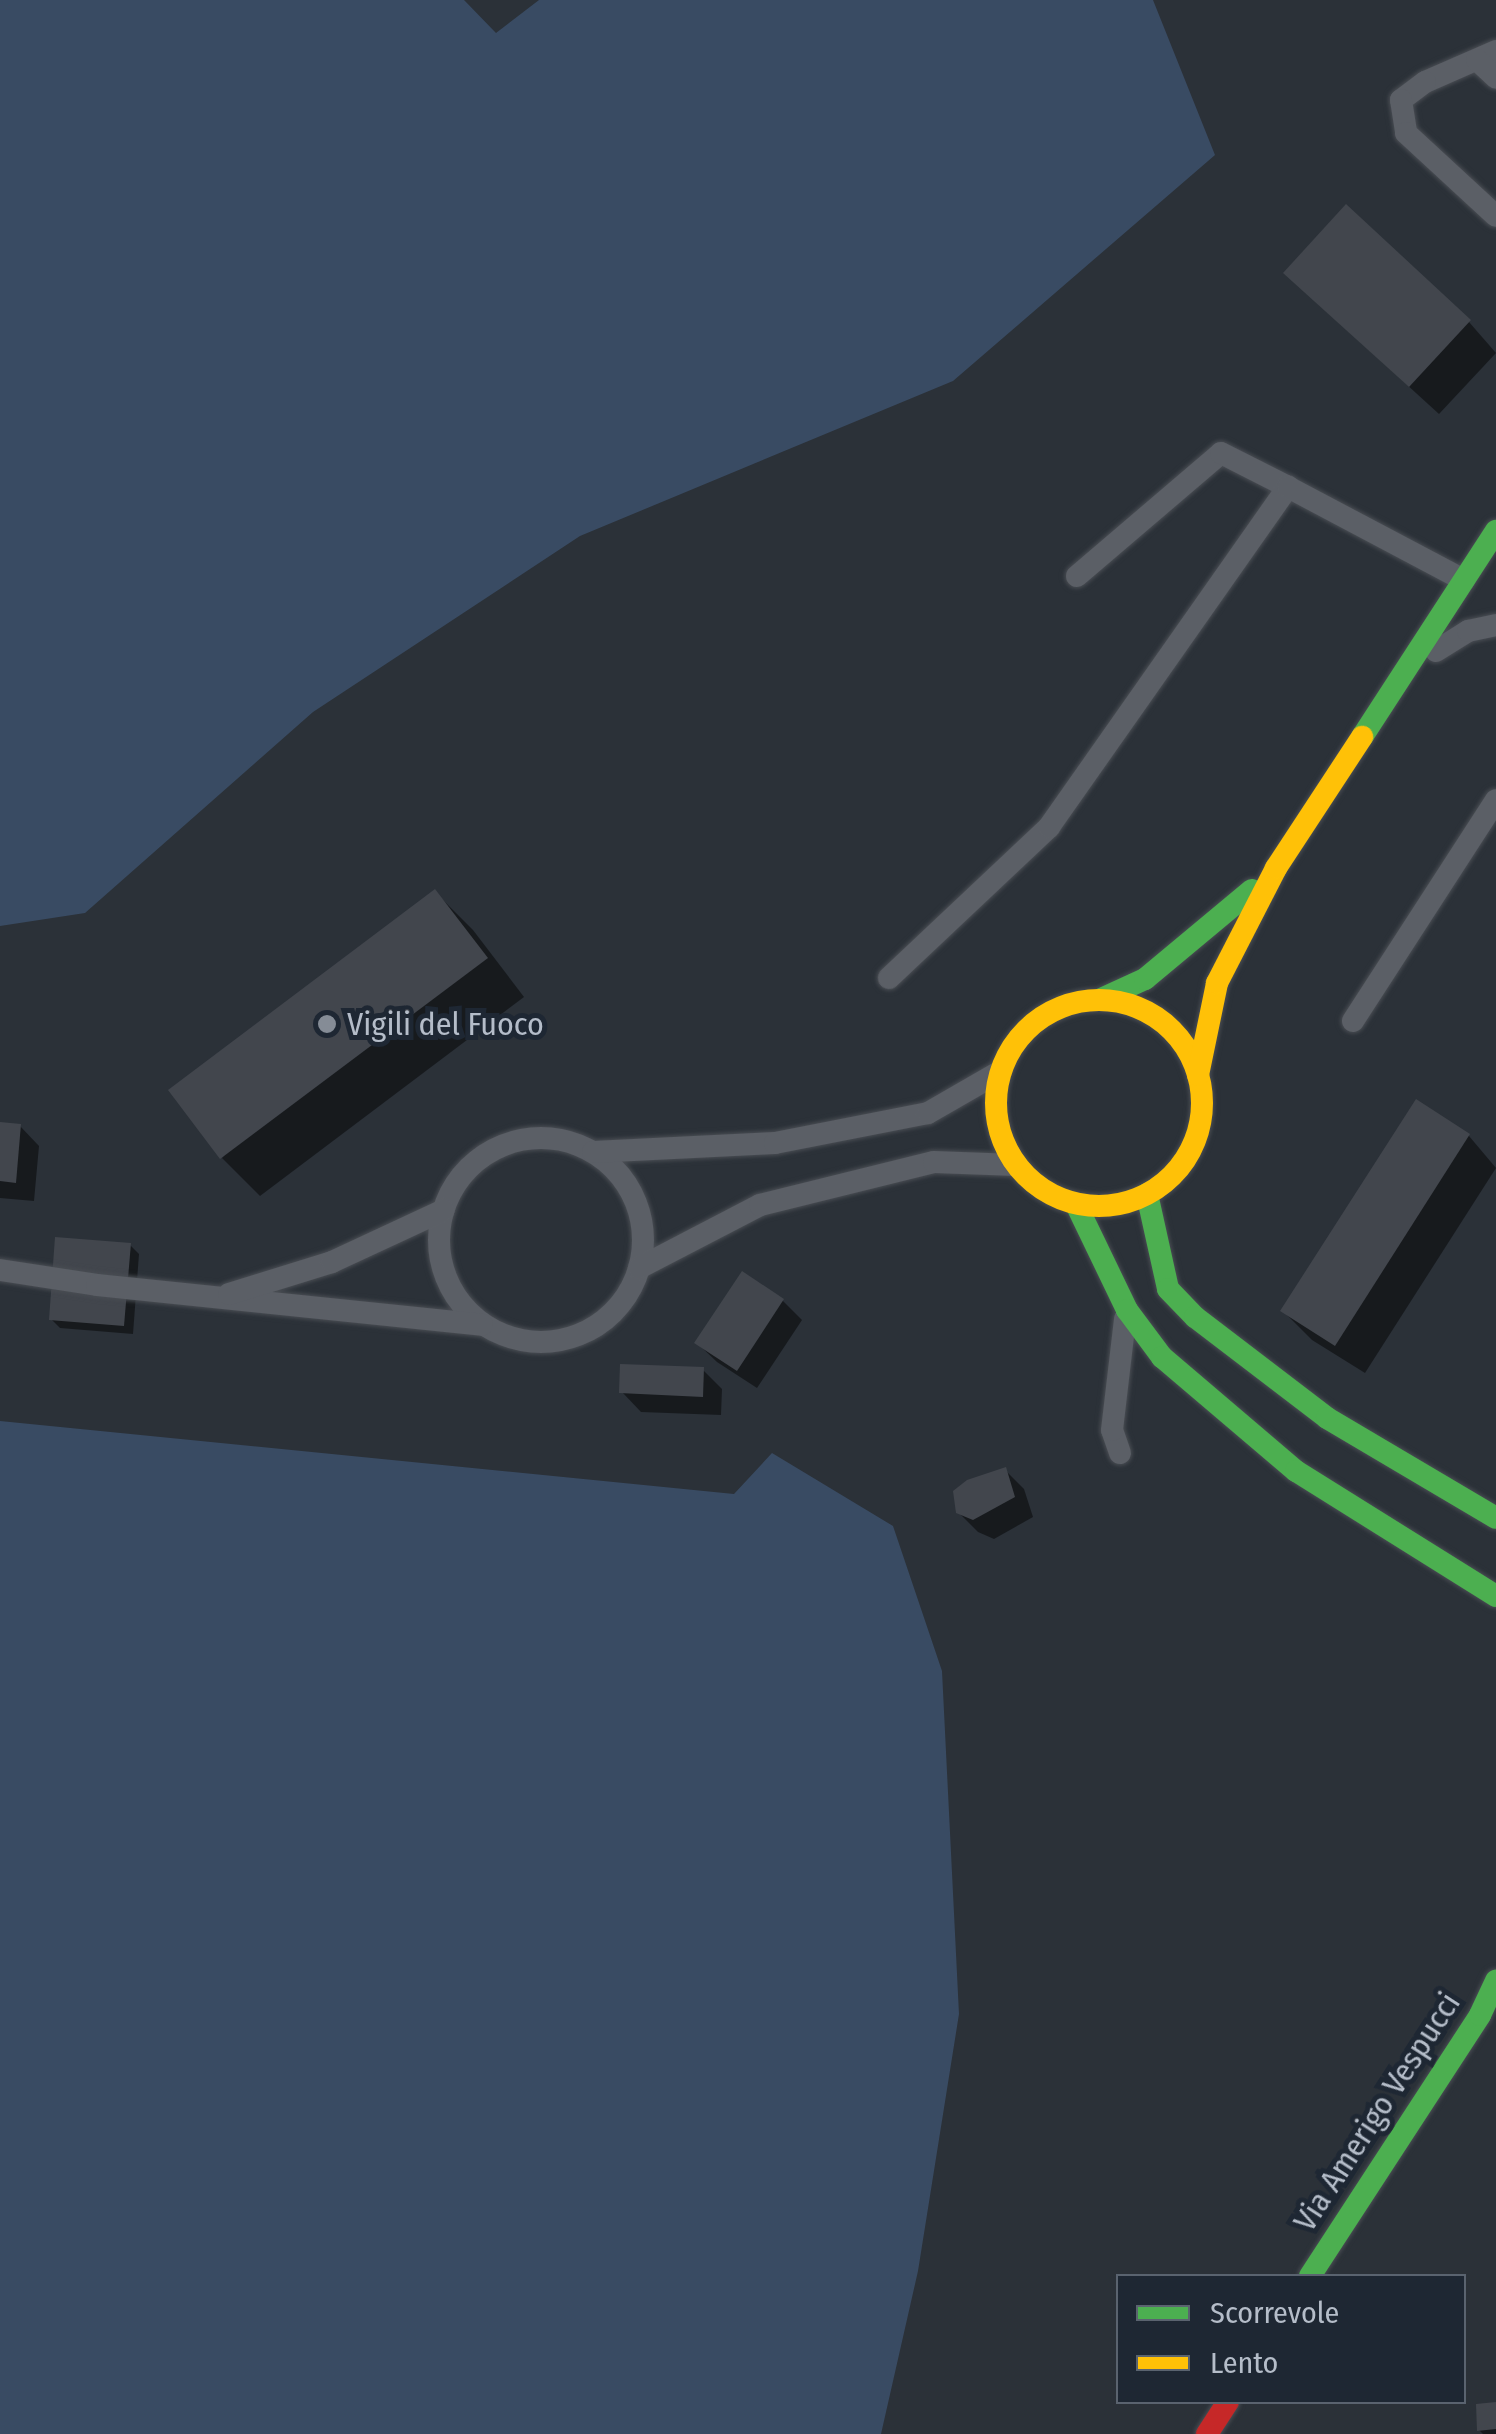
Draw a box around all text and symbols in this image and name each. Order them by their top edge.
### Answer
place label: Vigili del Fuoco [347,1005,544,1043]
marker: Vigili del Fuoco [316,1013,338,1035]
street label: Via Amerigo Vespucci [1286,1986,1468,2238]
legend [1116,2274,1466,2404]
text: Scorrevole [1210,2295,1339,2331]
text: Lento [1210,2345,1278,2381]

